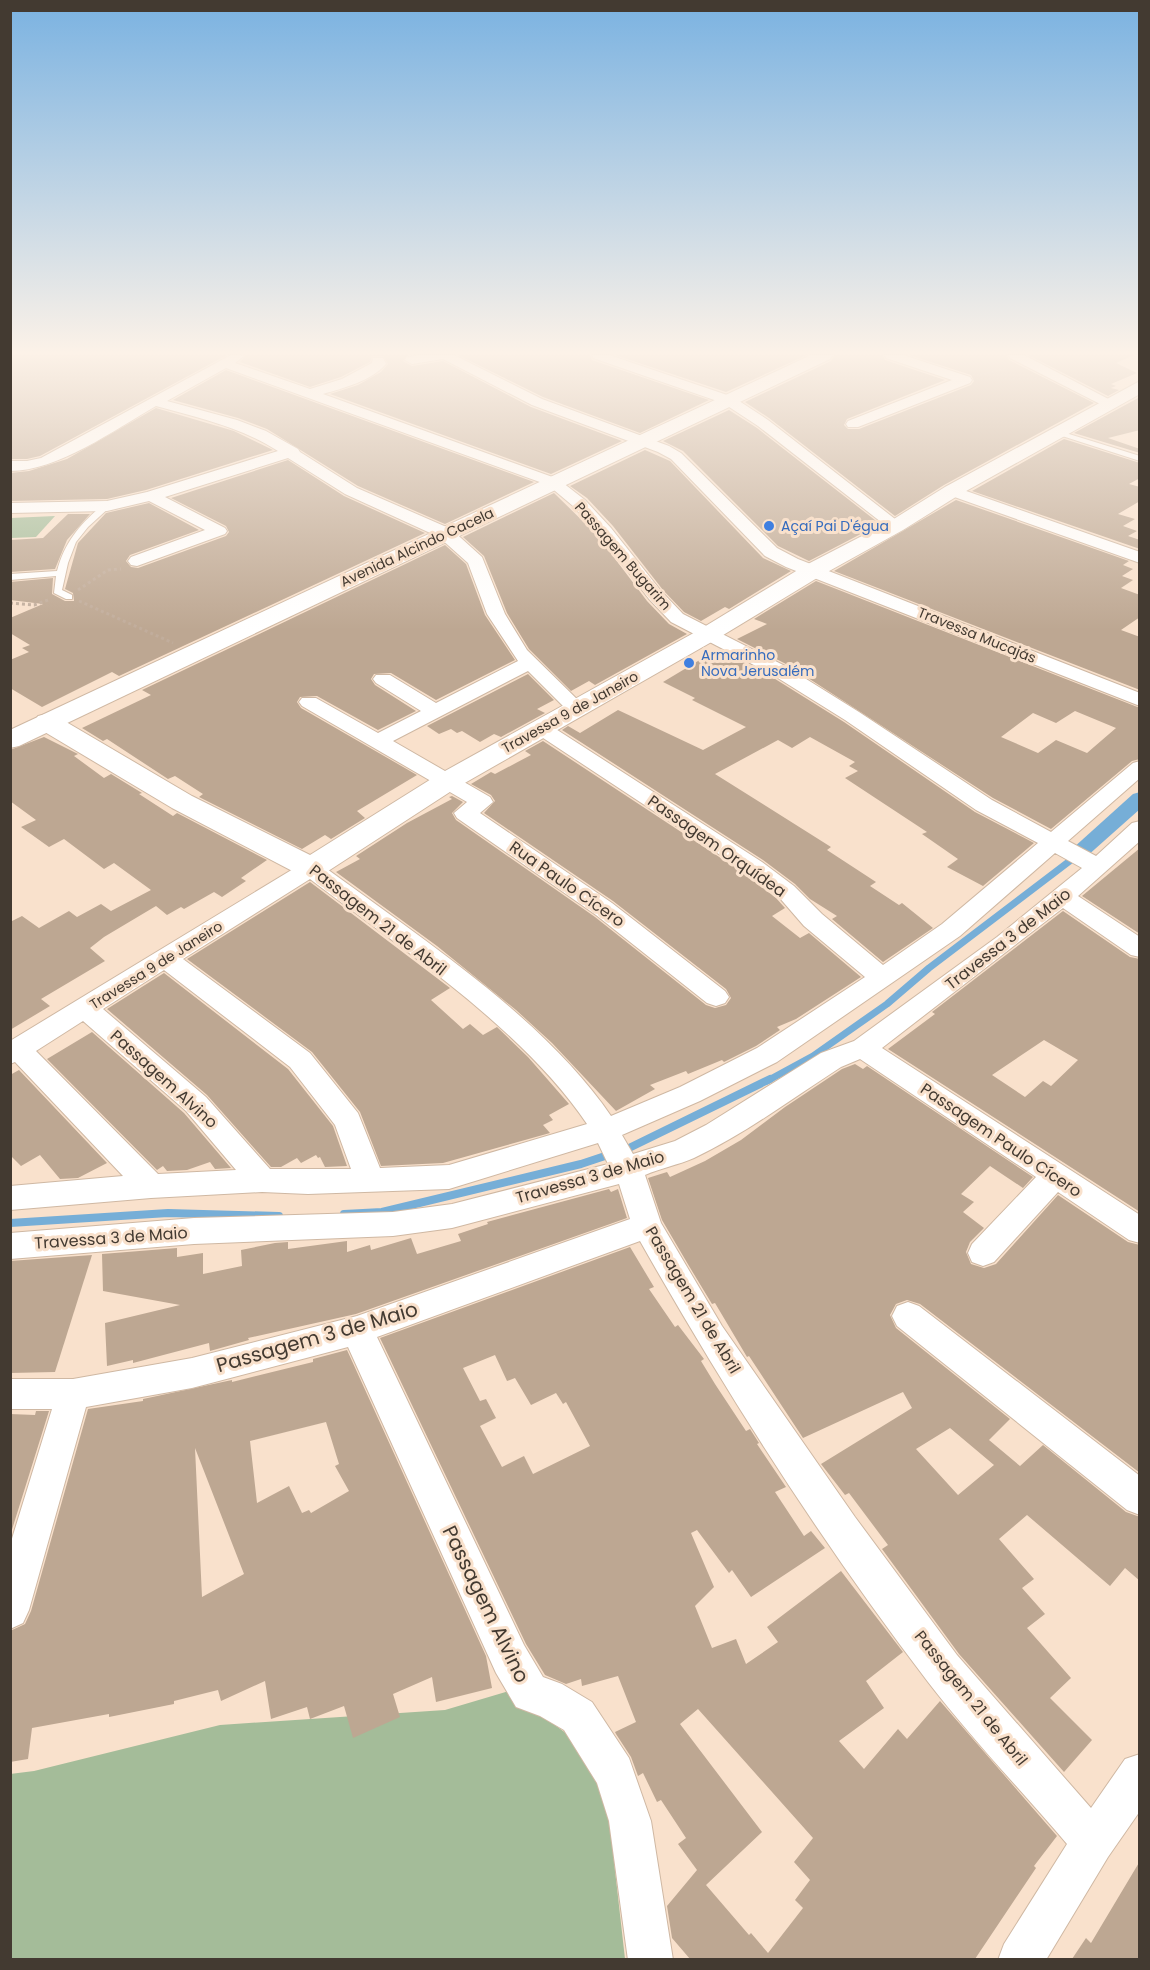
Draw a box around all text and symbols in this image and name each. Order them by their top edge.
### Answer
street label: Passagem Bugarim [570,498,676,614]
street label: Avenida Alcindo Cacela [337,503,497,591]
place label: Açaí Pai D'égua [781,516,889,536]
marker: Açaí Pai D'égua [762,519,776,533]
street label: Travessa Mucajás [915,602,1039,668]
place label: Armarinho Nova Jerusalém [701,645,814,681]
marker: Armarinho Nova Jerusalém [682,656,696,670]
street label: Travessa 9 de Janeiro [498,666,642,758]
street label: Passagem Orquídea [643,789,791,903]
street label: Rua Paulo Cícero [505,836,629,932]
street label: Passagem 21 de Abril [305,859,451,981]
street label: Travessa 3 de Maio [940,883,1076,995]
street label: Travessa 9 de Janeiro [86,916,226,1014]
street label: Passagem Alvino [105,1025,223,1133]
street label: Passagem Paulo Cícero [916,1077,1086,1203]
street label: Travessa 3 de Maio [513,1145,667,1209]
street label: Travessa 3 de Maio [34,1221,188,1255]
street label: Passagem 21 de Abril [640,1222,746,1378]
street label: Passagem 3 de Maio [213,1295,421,1379]
street label: Passagem Alvino [436,1521,536,1687]
street label: Passagem 21 de Abril [909,1625,1033,1771]

